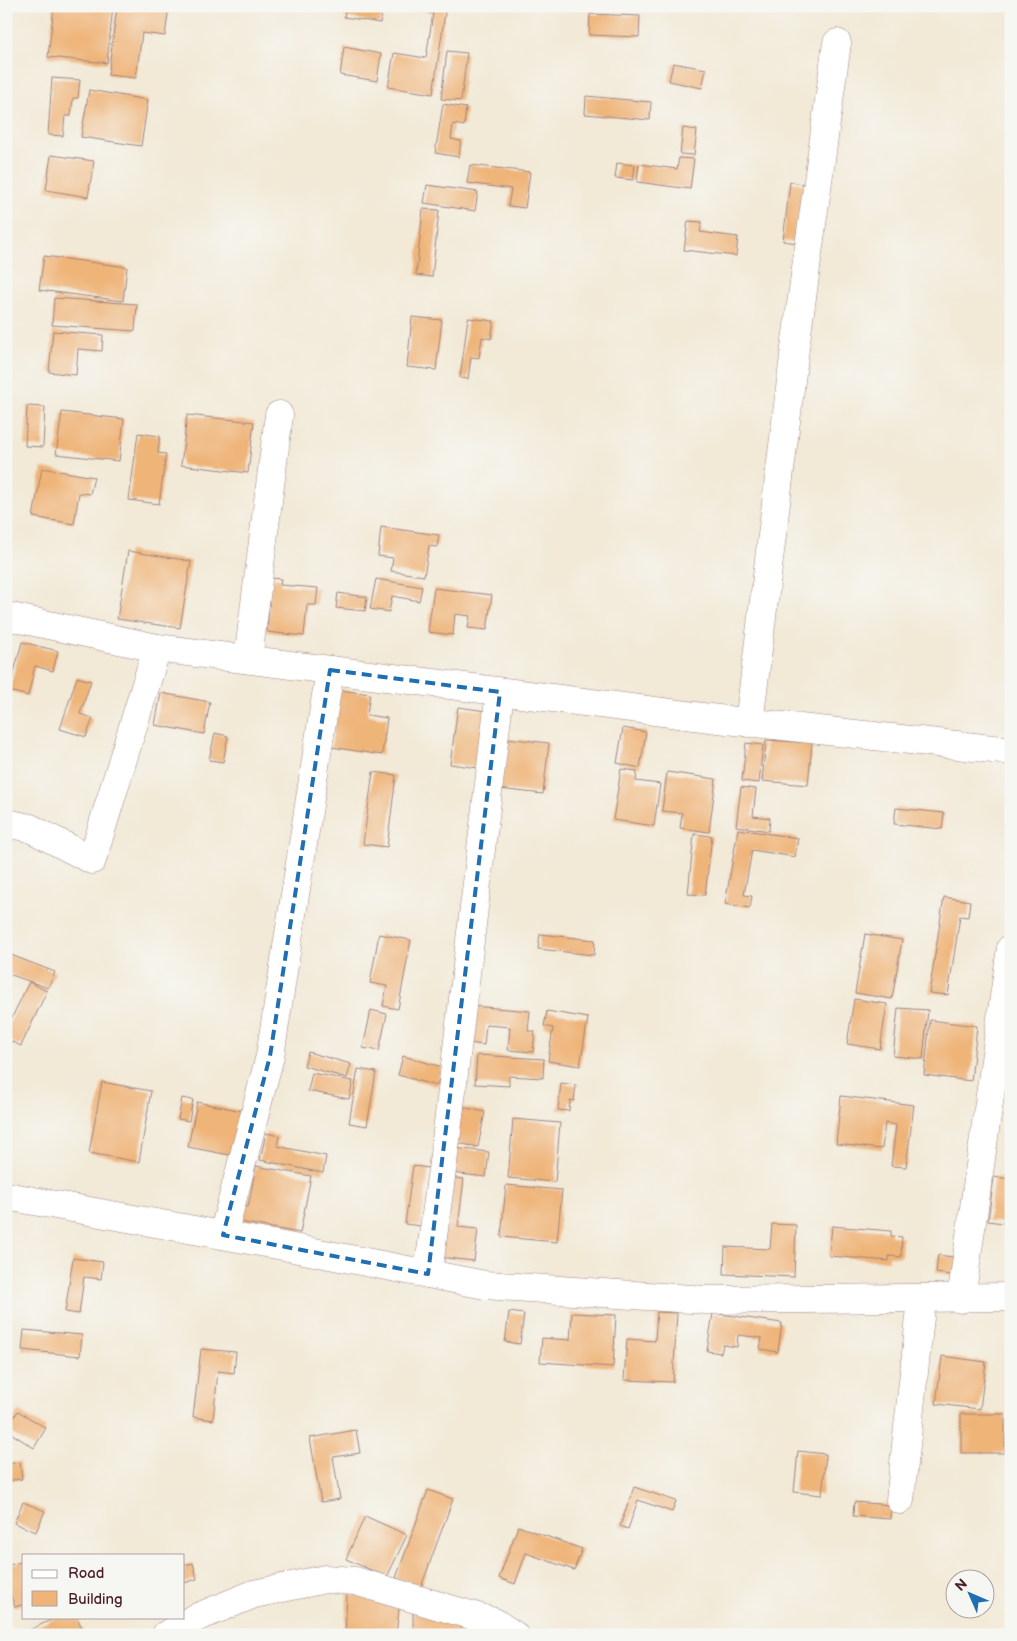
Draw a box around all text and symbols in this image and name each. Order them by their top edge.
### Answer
legend [22,1554,185,1618]
text: Road [68,1564,104,1583]
north arrow [944,1568,994,1618]
text: N [951,1575,971,1595]
text: Building [68,1590,123,1609]

